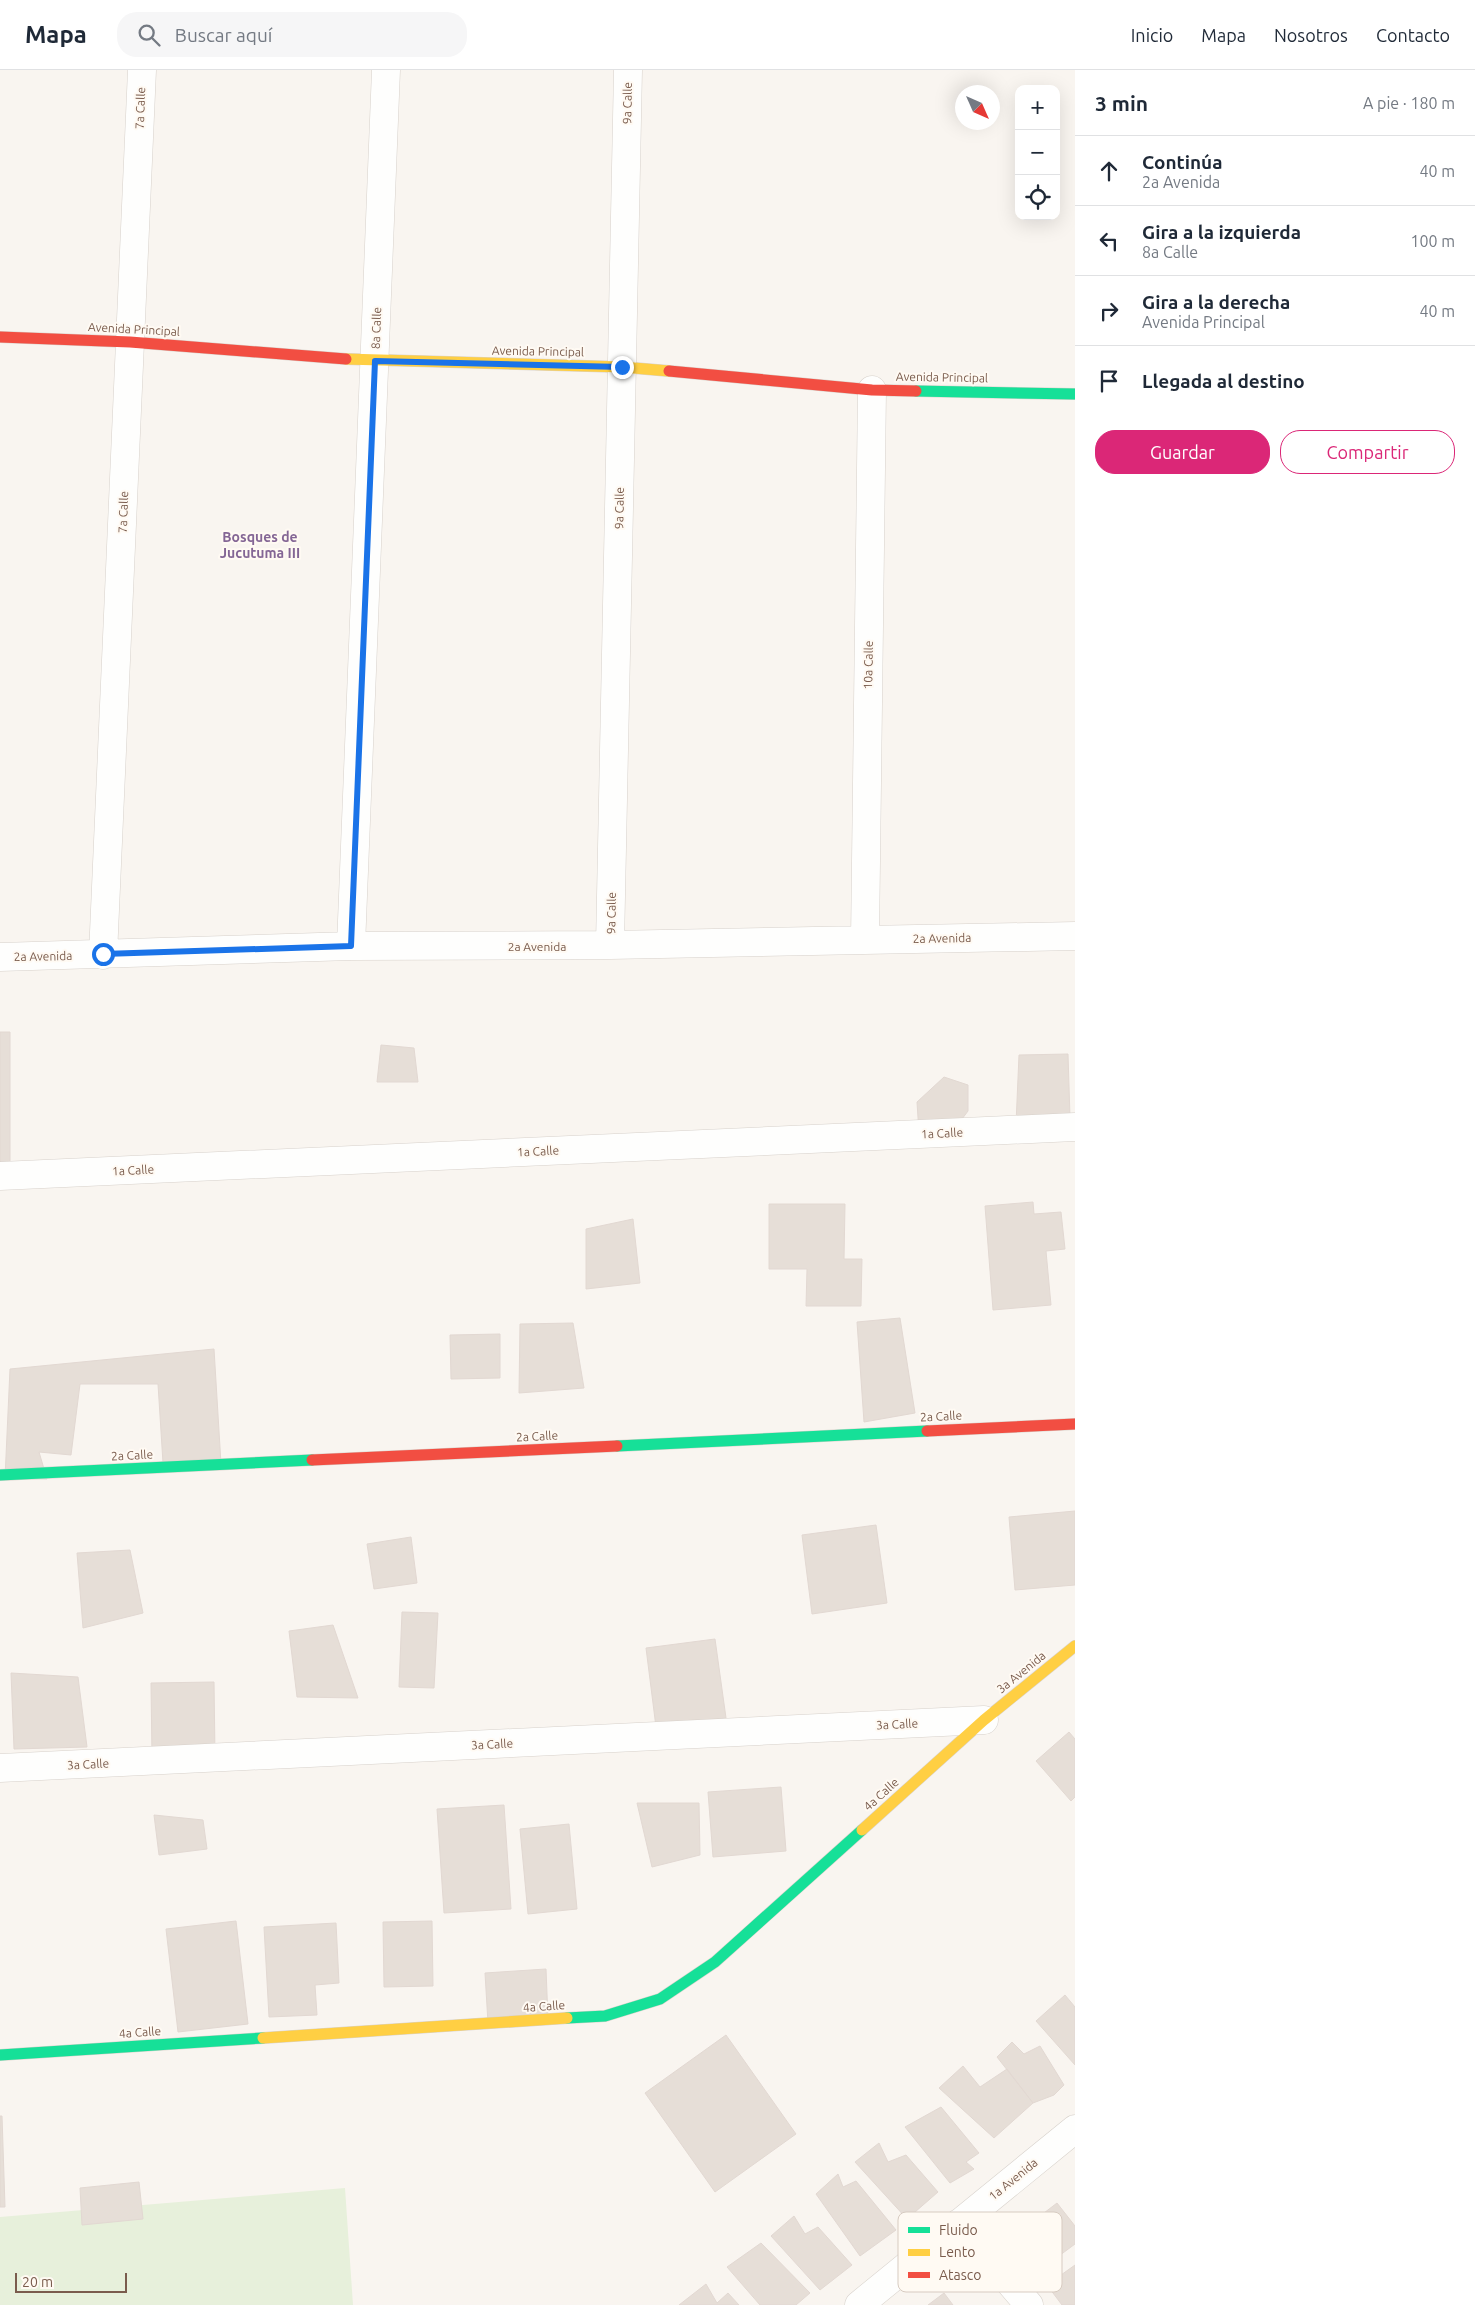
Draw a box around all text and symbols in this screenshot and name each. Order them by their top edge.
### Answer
search box [117,12,467,57]
text: Mapa [25,21,87,48]
icon: search [135,21,163,49]
text: Buscar aquí [175,24,272,46]
text: Inicio [1131,25,1173,45]
text: Mapa [1201,25,1246,45]
text: Nosotros [1274,25,1348,45]
text: Contacto [1376,25,1450,45]
street label: 9a Calle [620,82,634,124]
north arrow [955,85,1000,130]
map controls [1015,85,1060,220]
button: + [1015,85,1060,130]
street label: 7a Calle [133,87,147,129]
text: 3 min [1095,91,1148,115]
text: A pie · 180 m [1363,94,1455,112]
button: − [1015,130,1060,175]
text: Continúa [1142,151,1223,173]
icon: ahead [1095,157,1123,185]
text: 40 m [1419,162,1455,180]
text: 2a Avenida [1142,173,1220,191]
button: locate [1015,175,1060,220]
text: Gira a la izquierda [1142,221,1301,243]
icon: left [1095,227,1123,255]
text: 100 m [1410,232,1455,250]
text: 8a Calle [1142,243,1198,261]
text: Gira a la derecha [1142,291,1290,313]
icon: right [1095,297,1123,325]
text: 40 m [1419,302,1455,320]
street label: 8a Calle [369,307,383,349]
text: Avenida Principal [1142,313,1265,331]
street label: Avenida Principal [88,320,180,338]
street label: Avenida Principal [492,344,584,358]
route end [611,356,634,379]
icon: arrive [1095,367,1123,395]
street label: Avenida Principal [896,370,988,384]
text: Llegada al destino [1142,370,1305,392]
button: Guardar [1095,430,1270,474]
button: Compartir [1280,430,1455,474]
street label: 9a Calle [612,487,626,529]
street label: 7a Calle [116,491,130,533]
district label: Bosques de Jucutuma III [220,529,300,561]
street label: 10a Calle [861,640,875,690]
street label: 9a Calle [604,892,618,934]
street label: 2a Avenida [913,931,971,945]
street label: 2a Avenida [508,940,566,953]
route start [92,943,115,966]
street label: 2a Avenida [14,949,72,963]
street label: 1a Calle [921,1125,963,1141]
street label: 1a Calle [517,1143,559,1159]
street label: 1a Calle [112,1162,154,1178]
street label: 2a Calle [920,1408,962,1424]
street label: 2a Calle [516,1428,558,1444]
street label: 2a Calle [111,1447,153,1463]
street label: 3a Avenida [994,1648,1048,1696]
street label: 3a Calle [876,1716,918,1732]
street label: 3a Calle [471,1736,513,1752]
street label: 3a Calle [67,1756,109,1772]
street label: 4a Calle [861,1775,901,1813]
street label: 4a Calle [523,1998,565,2014]
street label: 4a Calle [119,2024,161,2040]
street label: 1a Avenida [986,2155,1040,2203]
legend [898,2212,1062,2292]
text: Fluido [939,2222,978,2238]
text: Lento [939,2244,976,2260]
text: Atasco [939,2267,982,2283]
scale bar [15,2270,128,2293]
text: 20 m [22,2274,53,2290]

